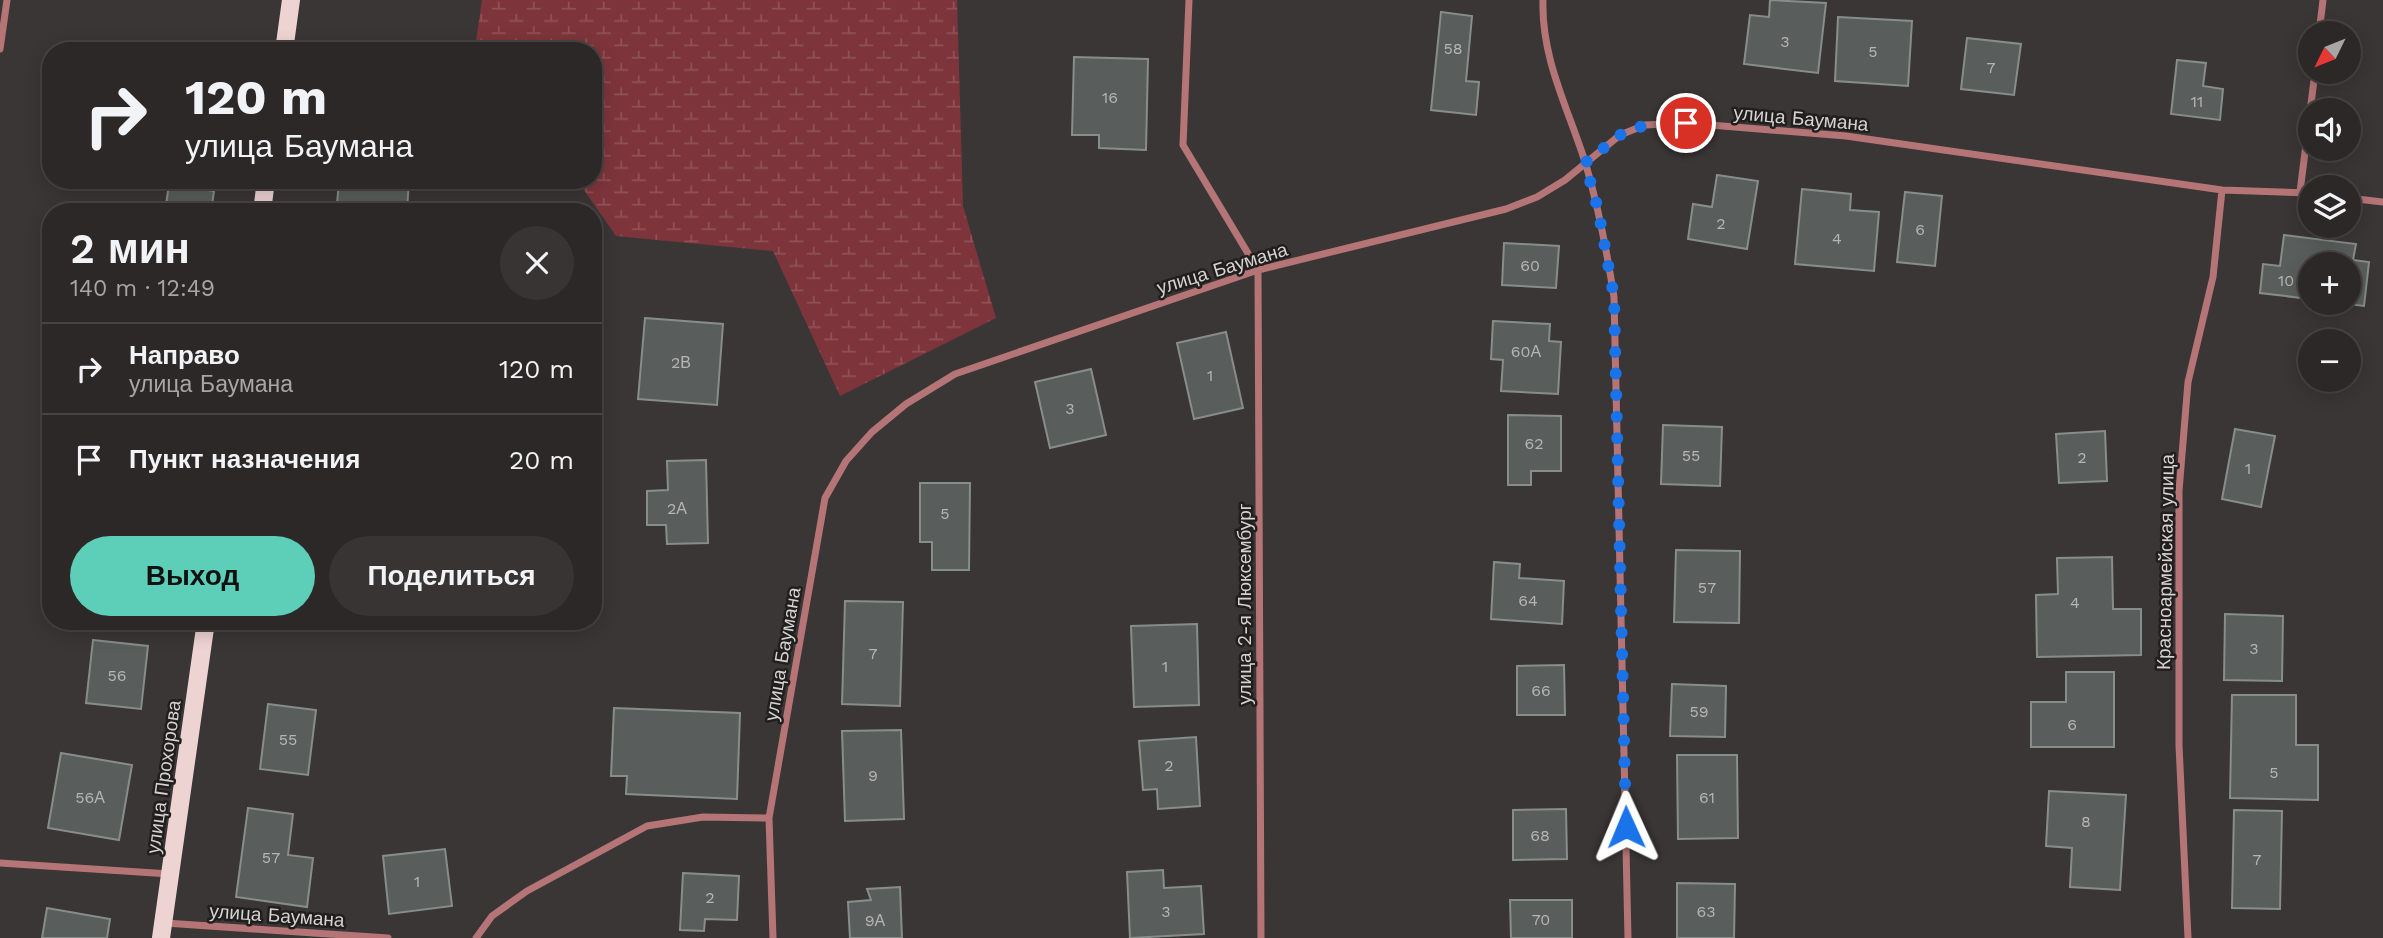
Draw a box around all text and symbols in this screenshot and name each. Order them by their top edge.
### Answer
north arrow [2298,21,2361,84]
map controls [2298,21,2361,392]
house number: 3 [1780,32,1790,51]
house number: 58 [1443,39,1463,58]
house number: 5 [1868,42,1878,61]
house number: 7 [1987,58,1996,77]
text: 120 m [185,68,327,126]
icon: right [70,70,161,161]
house number: 16 [1102,88,1118,107]
house number: 11 [2191,92,2203,111]
pin [1656,93,1716,153]
button: sound [2298,98,2361,161]
street label: улица Баумана [1732,101,1870,136]
icon: arrive [1667,104,1705,142]
text: улица Баумана [185,127,413,165]
button: layers [2298,175,2361,238]
house number: 2 [1716,214,1726,233]
house number: 6 [1915,220,1925,239]
text: 2 мин [70,224,190,273]
button: close [500,226,574,300]
house number: 4 [1832,229,1842,248]
street label: улица Баумана [1154,238,1291,299]
button: + [2298,252,2361,315]
house number: 60 [1520,256,1540,275]
house number: 10 [2278,271,2294,290]
text: 140 m · 12:49 [70,275,215,302]
button: − [2298,329,2361,392]
text: Направо [129,340,240,370]
house number: 60А [1511,342,1542,361]
icon: right [70,350,108,388]
house number: 2В [671,353,691,372]
text: 120 m [499,354,574,384]
house number: 1 [1207,366,1213,385]
text: улица Баумана [129,371,293,398]
house number: 3 [1065,399,1075,418]
house number: 62 [1524,434,1544,453]
icon: arrive [70,441,108,479]
text: Пункт назначения [129,444,360,474]
text: 20 m [509,445,574,475]
house number: 55 [1682,446,1700,465]
house number: 2 [2077,448,2087,467]
street label: Красноармейская улица [2152,453,2179,670]
house number: 1 [2245,459,2251,478]
house number: 2А [667,499,687,518]
street label: улица 2-я Люксембург [1233,503,1256,705]
house number: 5 [940,504,950,523]
button: Выход [70,536,315,616]
button: Поделиться [329,536,574,616]
house number: 57 [1698,578,1716,597]
street label: улица Баумана [759,585,806,723]
house number: 64 [1518,591,1538,610]
house number: 4 [2070,593,2080,612]
house number: 3 [2249,639,2259,658]
house number: 7 [869,644,878,663]
house number: 1 [1162,657,1168,676]
house number: 56 [107,666,127,685]
house number: 66 [1531,681,1551,700]
street label: улица Прохорова [141,698,186,855]
house number: 59 [1689,702,1709,721]
house number: 6 [2067,715,2077,734]
house number: 55 [279,730,297,749]
house number: 2 [1164,756,1174,775]
house number: 5 [2269,763,2279,782]
house number: 9 [868,766,878,785]
house number: 56А [75,788,105,807]
house number: 61 [1699,788,1715,807]
position arrow [1589,790,1663,864]
house number: 8 [2081,812,2091,831]
house number: 68 [1530,826,1550,845]
house number: 57 [262,848,280,867]
house number: 7 [2253,850,2262,869]
house number: 1 [414,872,420,891]
house number: 2 [705,888,715,907]
street label: улица Баумана [209,899,346,932]
house number: 3 [1161,902,1171,921]
house number: 63 [1696,902,1716,921]
house number: 70 [1532,910,1550,929]
house number: 9А [865,911,886,930]

